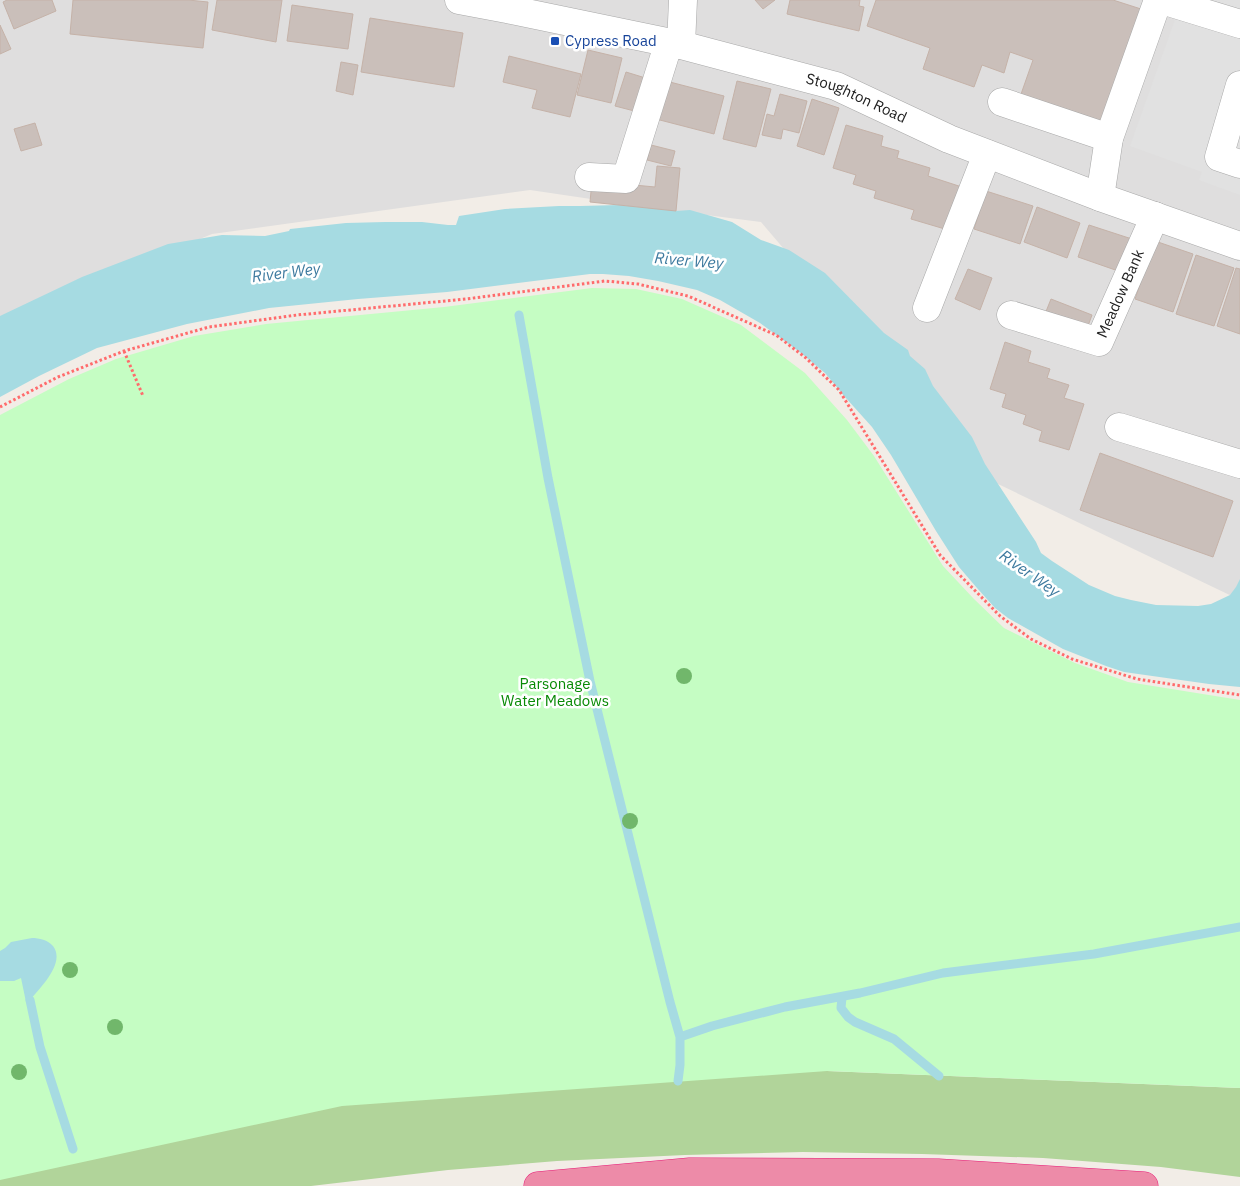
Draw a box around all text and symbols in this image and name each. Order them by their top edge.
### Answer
place label: Cypress Road [565,31,657,50]
marker: Cypress Road [549,35,561,47]
street label: Stoughton Road [804,69,910,127]
street label: Meadow Bank [1092,246,1148,341]
water label: River Wey [654,247,725,273]
water label: River Wey [251,258,323,286]
water label: River Wey [996,545,1065,602]
park label: Parsonage Water Meadows [501,674,609,710]

